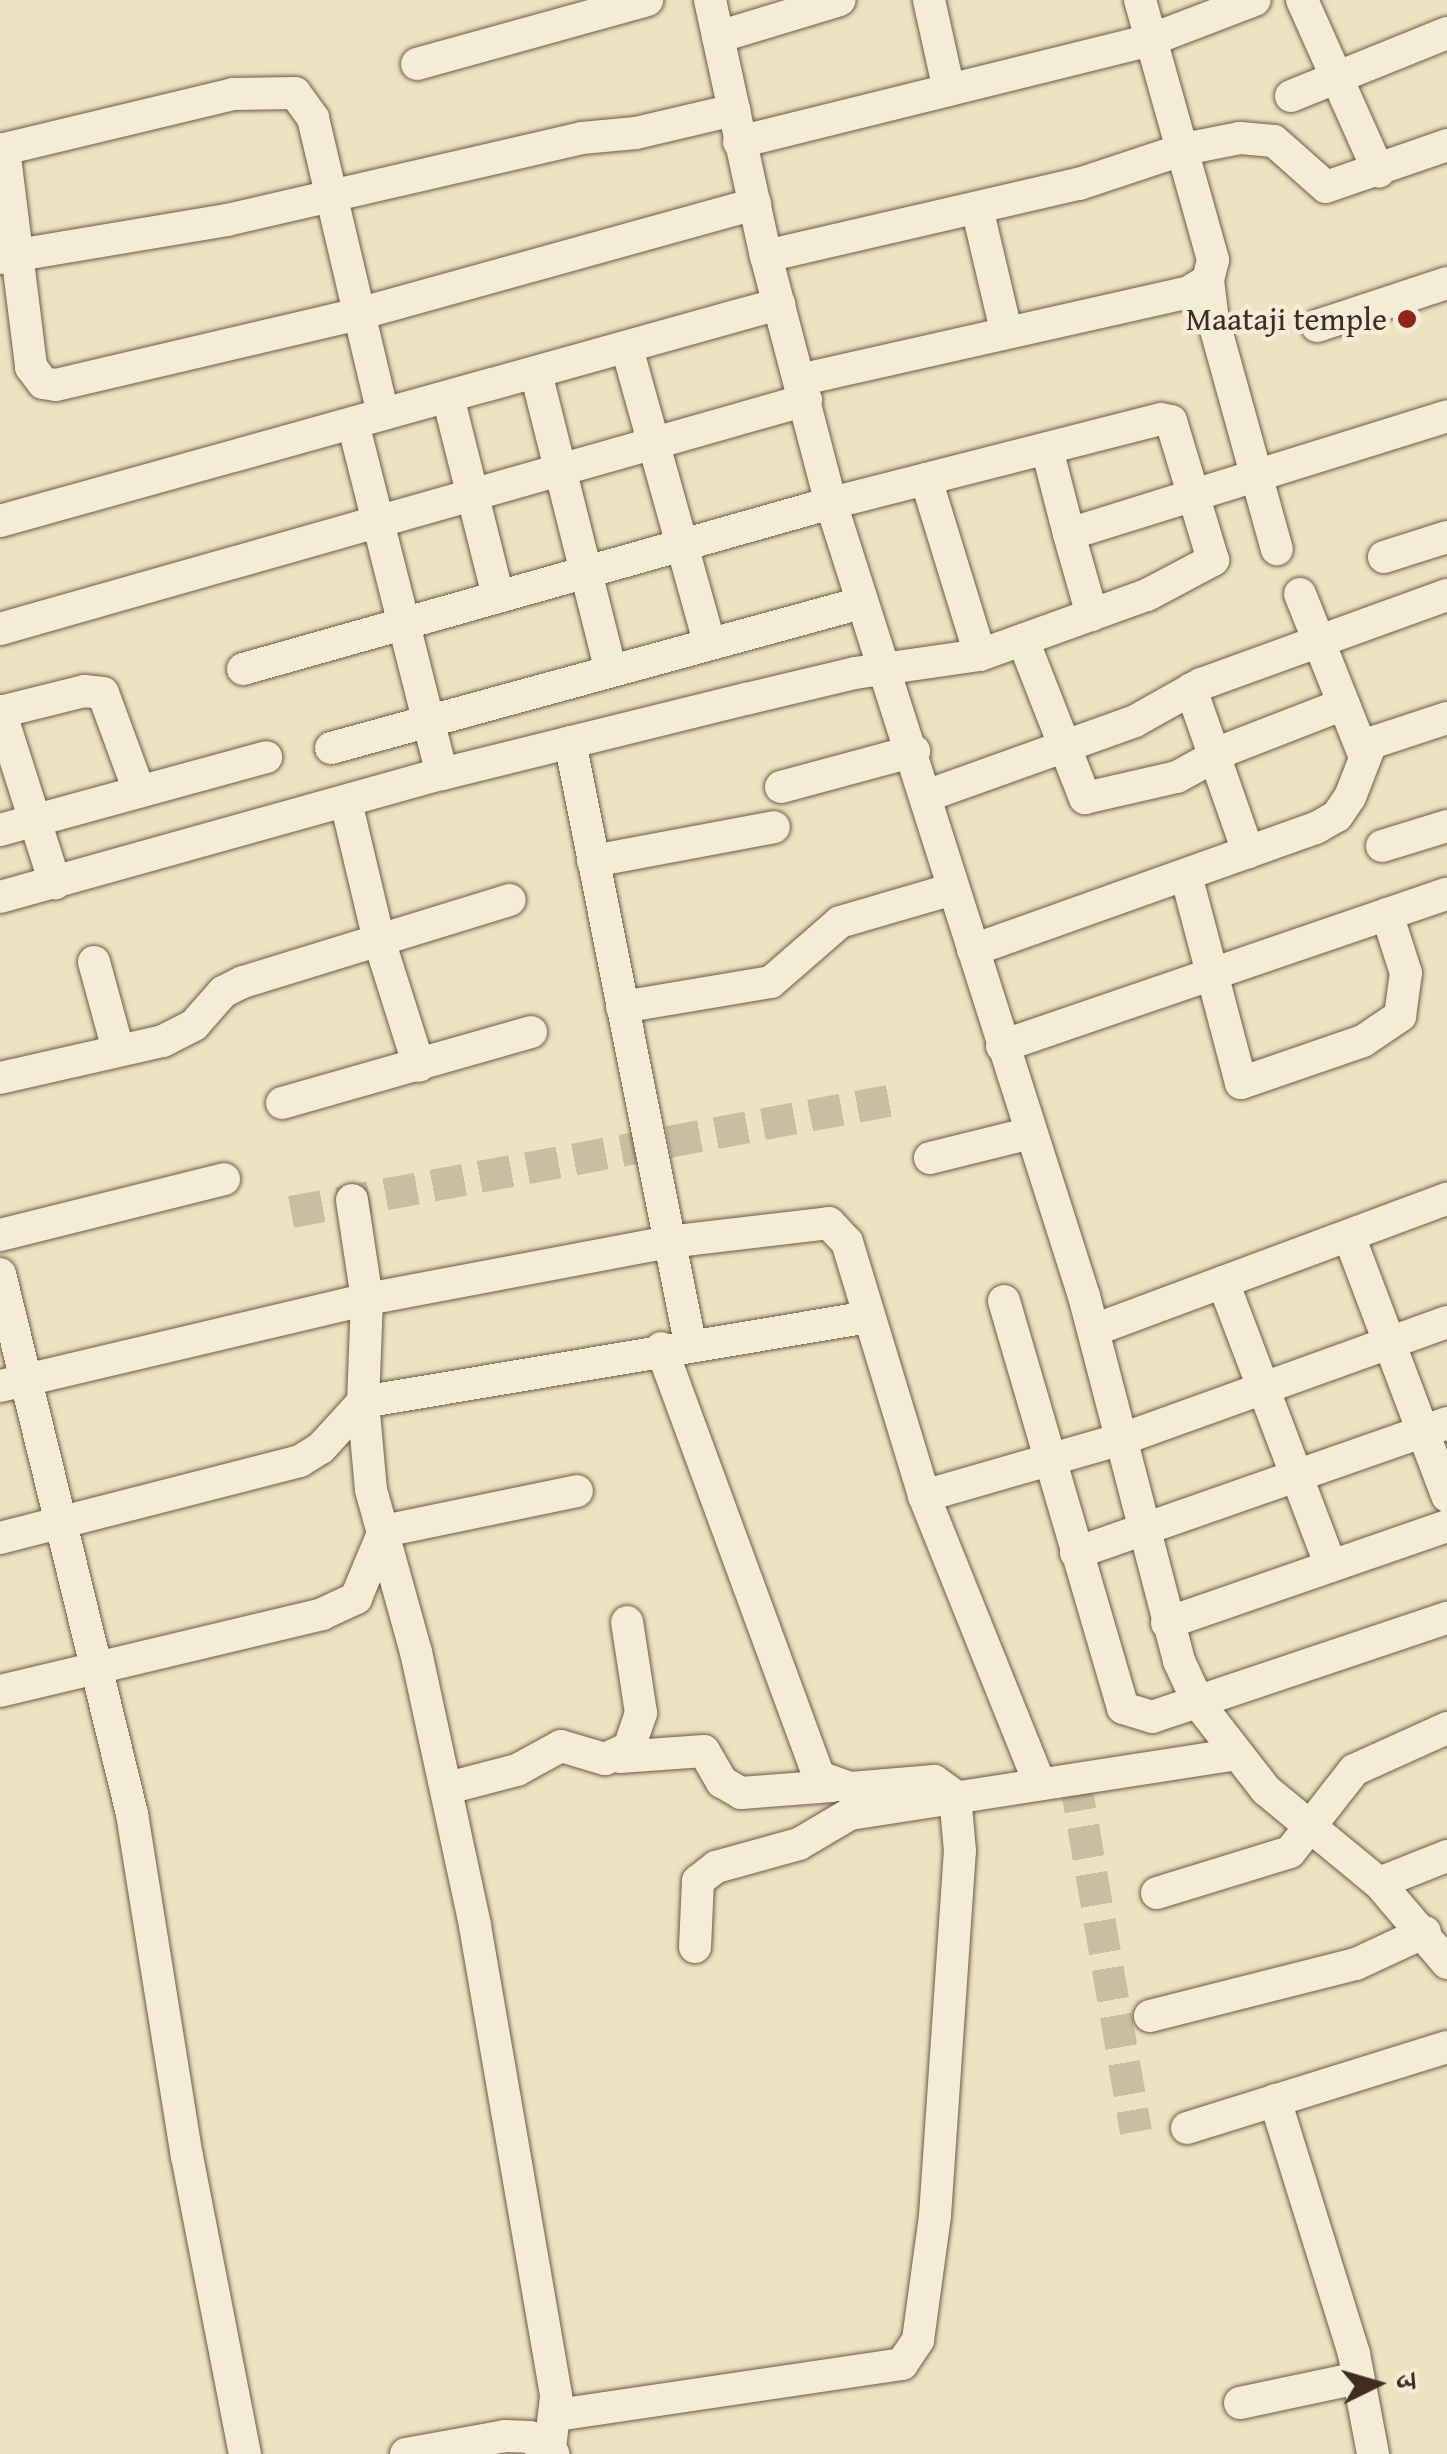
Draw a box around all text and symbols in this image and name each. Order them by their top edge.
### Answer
place label: Maataji temple [1186,300,1387,338]
marker: Maataji temple [1396,308,1418,330]
north arrow [1327,2334,1427,2434]
text: उ [1386,2372,1428,2390]

